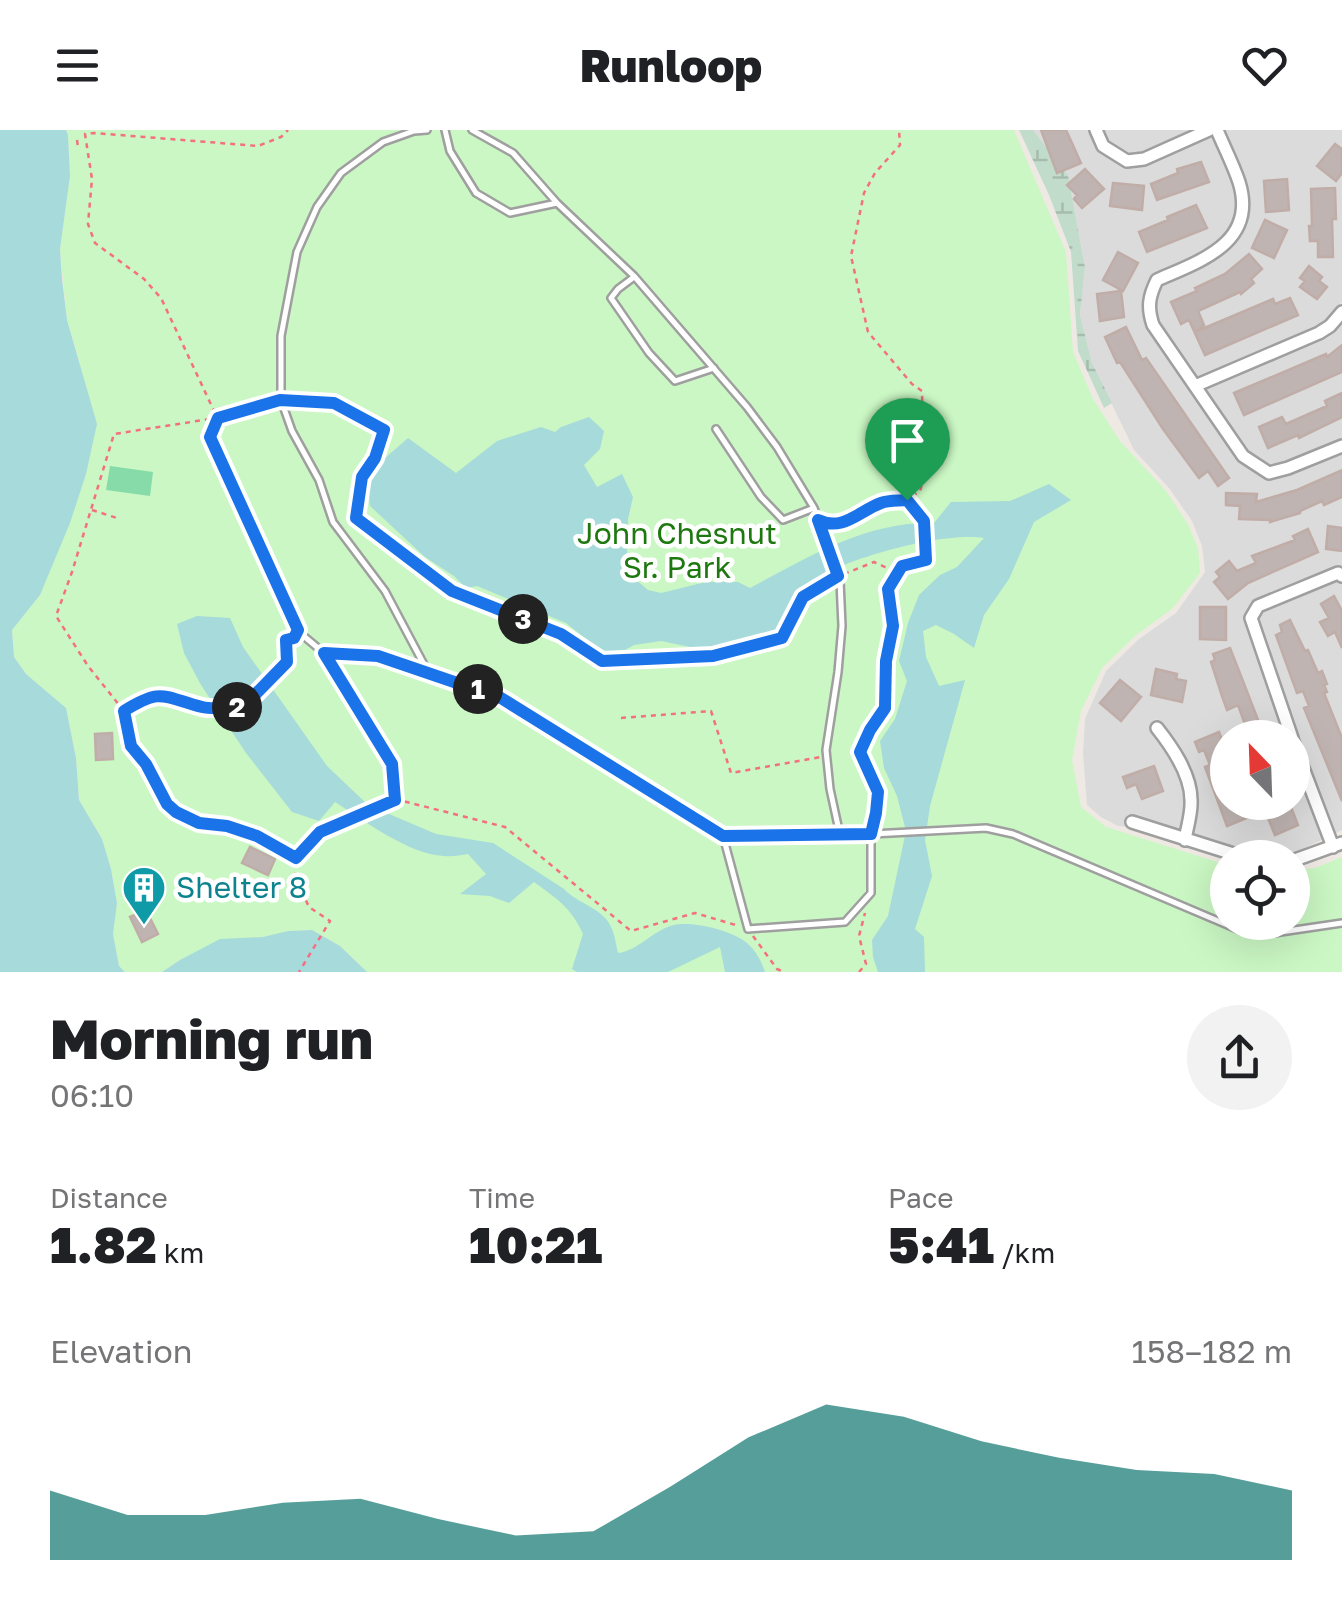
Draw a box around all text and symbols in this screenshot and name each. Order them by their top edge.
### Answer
icon: menu [50,38,105,93]
text: Runloop [580,38,762,92]
icon: heart [1237,38,1292,93]
pin [865,398,950,501]
icon: arrive [880,413,935,468]
park label: John Chesnut Sr. Park [577,515,777,585]
pin: 3 [498,594,548,644]
text: 3 [514,602,532,635]
pin: 1 [453,664,503,714]
text: 1 [471,672,485,705]
pin: 2 [212,682,262,732]
text: 2 [228,690,246,723]
north arrow [1210,720,1310,820]
map controls [1210,720,1310,940]
button: locate [1210,840,1310,940]
building icon: Shelter 8 [121,865,167,926]
place label: Shelter 8 [176,869,307,905]
text: Morning run [50,1005,373,1071]
button: share [1187,1005,1292,1110]
text: 06:10 [50,1076,134,1114]
text: Distance [50,1181,168,1214]
text: Time [469,1181,535,1214]
text: Pace [888,1181,953,1214]
text: 1.82 [50,1214,157,1274]
text: 10:21 [469,1214,602,1274]
text: 5:41 [888,1214,994,1274]
text: km [157,1236,204,1269]
text: /km [994,1236,1055,1269]
text: Elevation [50,1332,192,1370]
text: 158–182 m [1132,1332,1292,1370]

